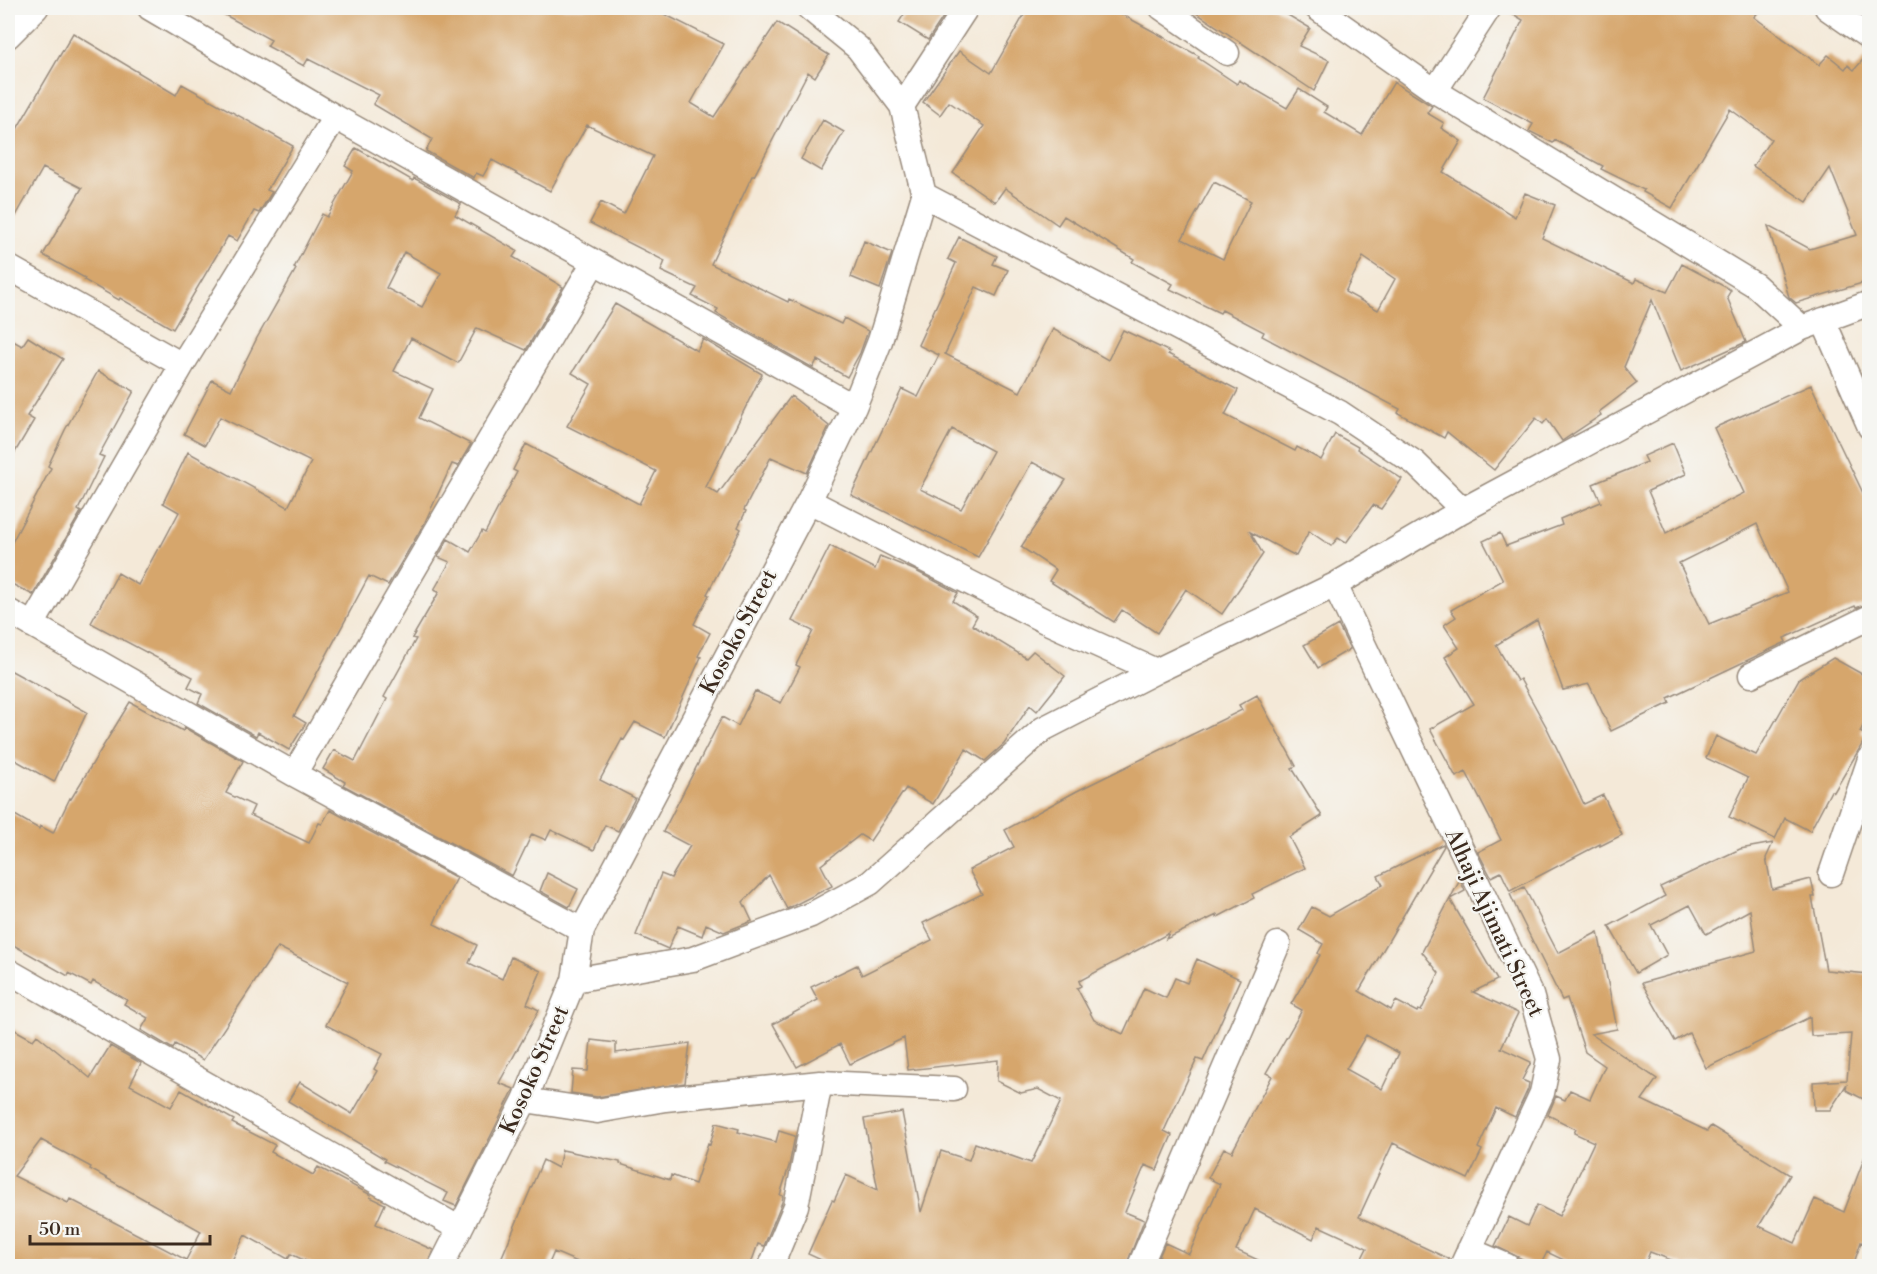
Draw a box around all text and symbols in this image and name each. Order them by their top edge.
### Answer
street label: Kosoko Street [695,565,783,699]
street label: Alhaji Ajimati Street [1438,824,1549,1021]
street label: Kosoko Street [495,1001,576,1139]
scale bar [30,1208,210,1246]
text: 50 m [39,1218,81,1241]

